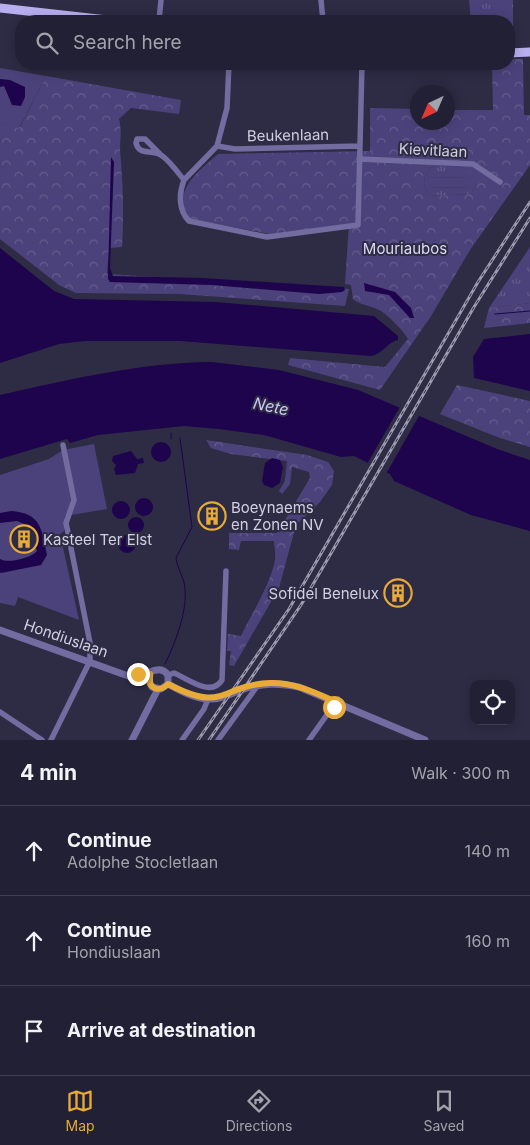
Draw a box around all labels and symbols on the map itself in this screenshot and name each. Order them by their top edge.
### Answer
north arrow [410,85,455,130]
street label: Beukenlaan [247,125,329,145]
street label: Kievitlaan [398,139,468,161]
park label: Mouriaubos [363,239,447,258]
water label: Nete [252,393,290,419]
place label: Boeynaems en Zonen NV [231,498,324,534]
building icon: Boeynaems en Zonen NV [197,501,227,531]
building icon: Kasteel Ter Elst [9,524,39,554]
place label: Kasteel Ter Elst [43,530,152,549]
building icon: Sofidel Benelux [383,578,413,608]
place label: Sofidel Benelux [269,584,379,603]
street label: Hondiuslaan [21,615,111,661]
route end [127,663,150,686]
route start [323,696,346,719]

